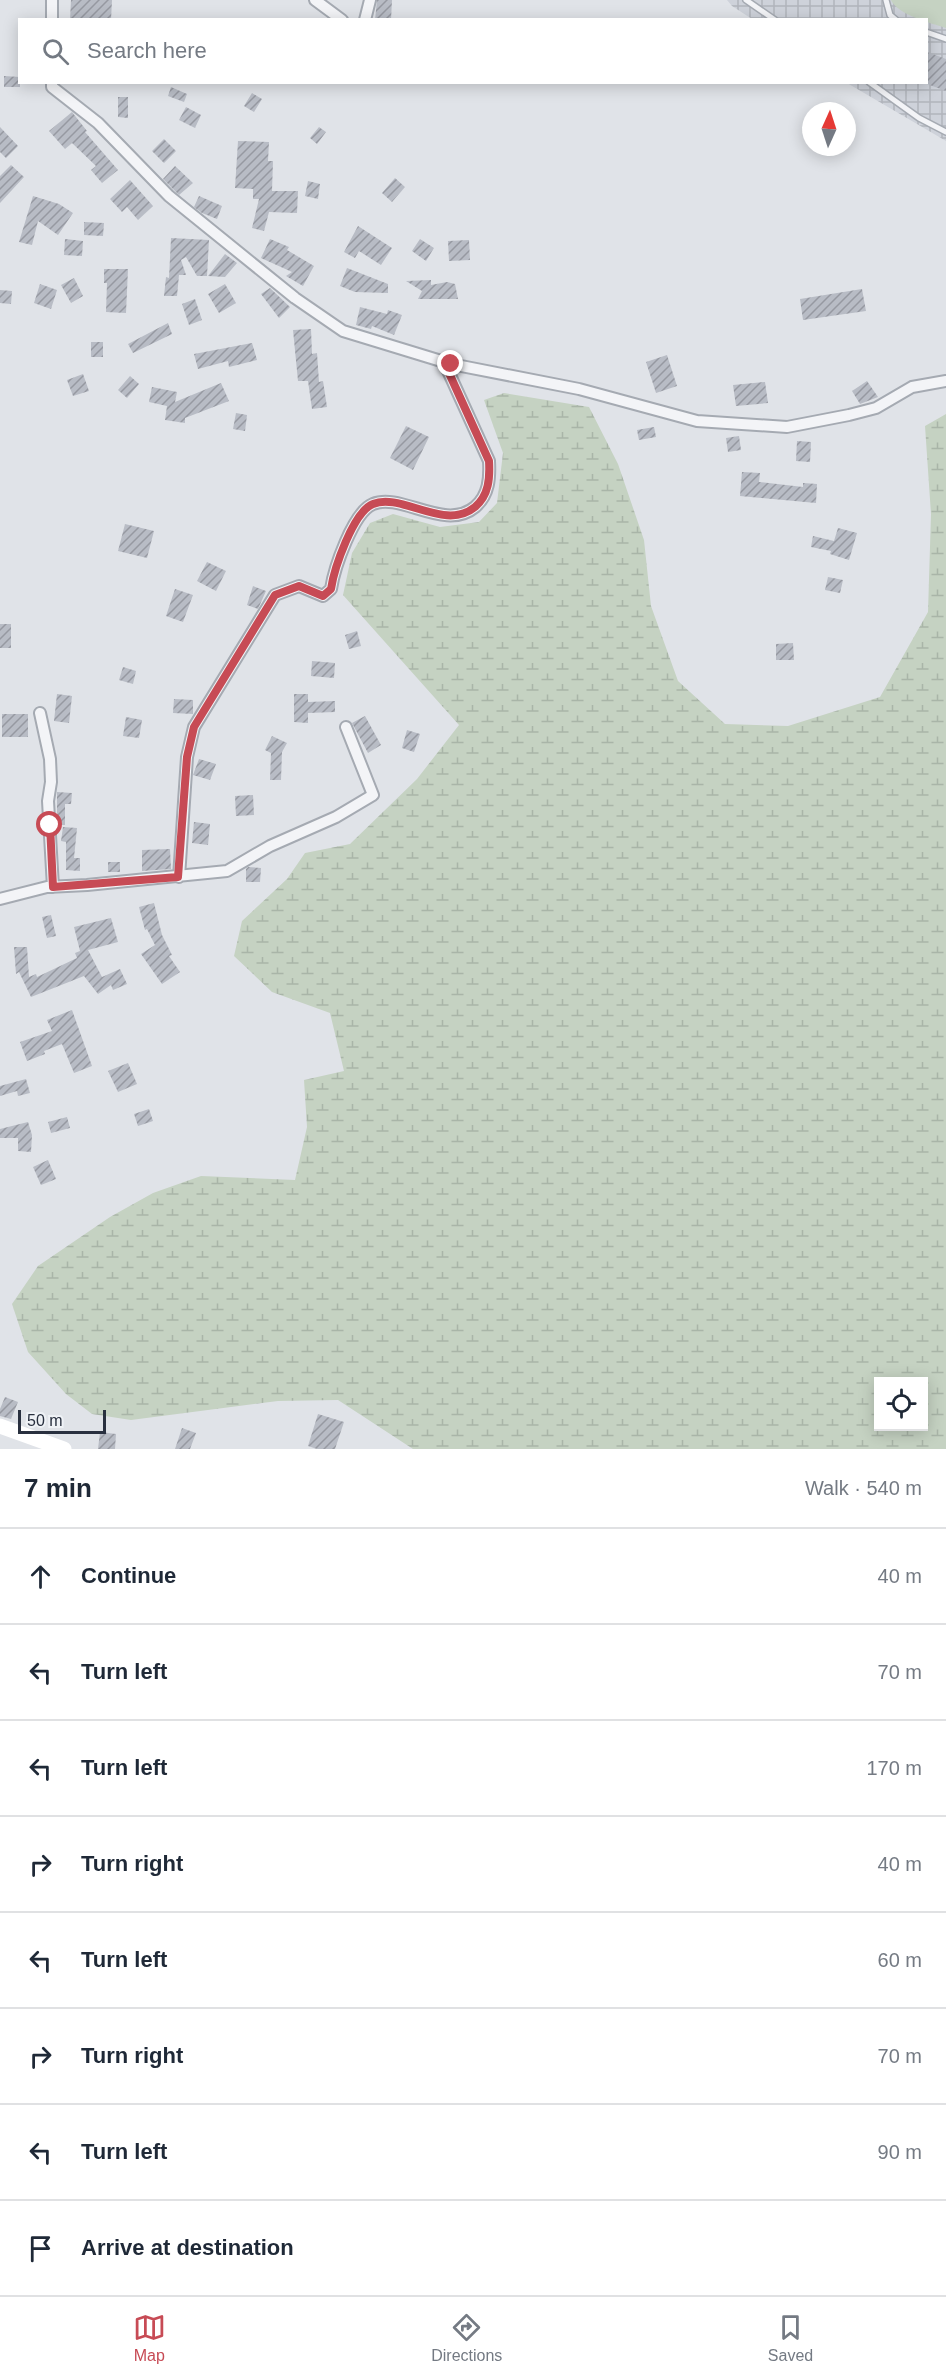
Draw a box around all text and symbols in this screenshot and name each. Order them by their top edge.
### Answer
search box [18,18,928,84]
icon: search [39,35,72,68]
text: Search here [87,38,207,63]
north arrow [802,102,856,156]
route end [437,350,463,376]
route start [36,811,62,837]
map controls [874,1377,928,1431]
button: locate [874,1377,928,1431]
scale bar [18,1407,106,1434]
text: 50 m [27,1412,63,1429]
text: 7 min [24,1473,92,1503]
text: Walk · 540 m [805,1477,922,1499]
icon: ahead [24,1560,57,1593]
text: Continue [81,1563,176,1588]
text: 40 m [878,1565,922,1587]
icon: left [24,1656,57,1689]
text: Turn left [81,1659,167,1684]
text: 70 m [878,1661,922,1683]
icon: left [24,1752,57,1785]
text: Turn left [81,1755,167,1780]
text: 170 m [866,1757,922,1779]
icon: right [24,1848,57,1881]
text: Turn right [81,1851,183,1876]
text: 40 m [878,1853,922,1875]
icon: left [24,1944,57,1977]
text: Turn left [81,1947,167,1972]
text: 60 m [878,1949,922,1971]
icon: right [24,2040,57,2073]
text: Turn right [81,2043,183,2068]
text: 70 m [878,2045,922,2067]
icon: left [24,2136,57,2169]
text: Turn left [81,2139,167,2164]
text: 90 m [878,2141,922,2163]
icon: arrive [24,2232,57,2265]
text: Arrive at destination [81,2235,294,2260]
tab: Map [133,2311,166,2365]
tab: Directions [431,2311,502,2365]
tab: Saved [768,2311,813,2365]

